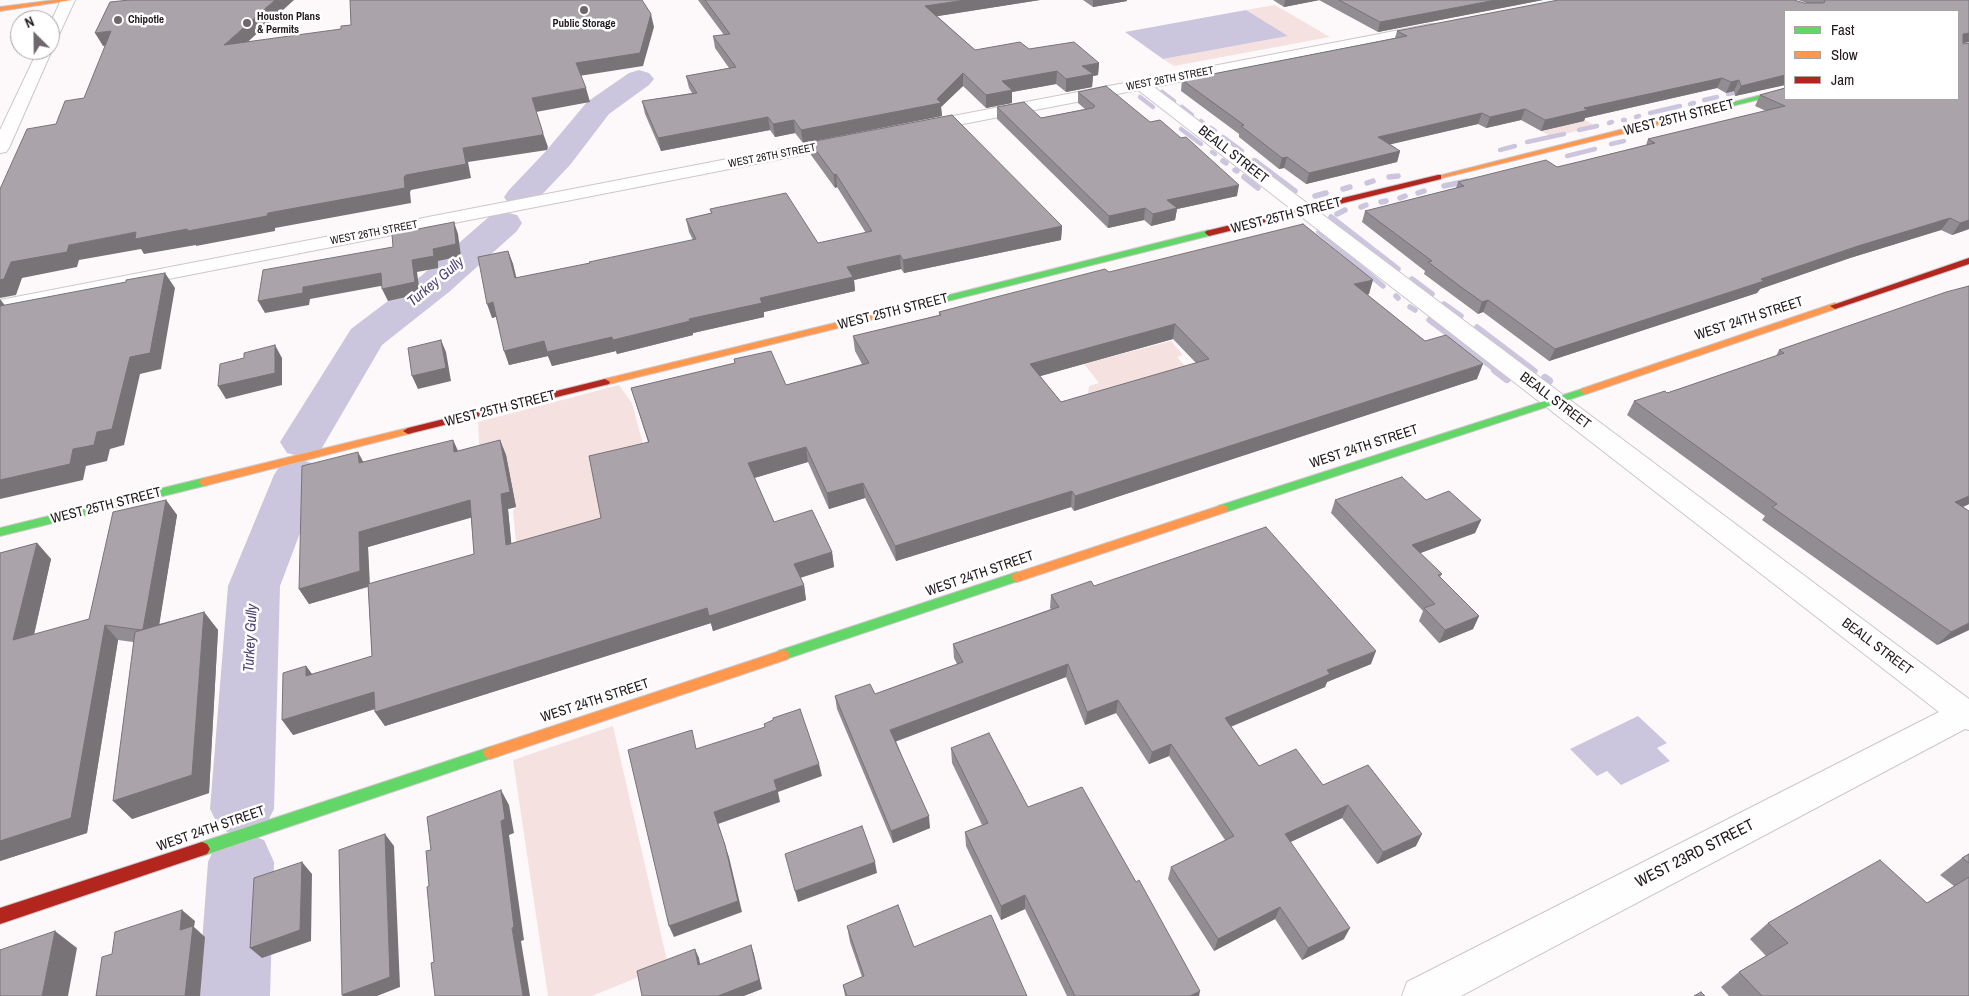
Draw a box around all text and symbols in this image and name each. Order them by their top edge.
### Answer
marker: Public Storage [578,4,590,16]
north arrow [10,10,60,60]
place label: Houston Plans & Permits [257,10,320,36]
legend [1784,10,1959,100]
text: N [22,12,37,32]
place label: Chipotle [128,13,164,27]
marker: Chipotle [112,14,124,26]
marker: Houston Plans & Permits [241,17,253,29]
place label: Public Storage [552,17,616,31]
text: Fast [1831,19,1854,40]
text: Slow [1831,44,1858,65]
street label: WEST 26TH STREET [1125,64,1215,94]
text: Jam [1831,69,1854,90]
street label: WEST 25TH STREET [1622,96,1736,140]
street label: BEALL STREET [1195,122,1271,188]
street label: WEST 26TH STREET [727,141,817,171]
street label: WEST 25TH STREET [1229,194,1343,238]
street label: WEST 26TH STREET [329,218,419,248]
water label: Turkey Gully [404,253,468,311]
street label: WEST 25TH STREET [836,290,950,334]
street label: WEST 24TH STREET [1693,294,1805,344]
street label: BEALL STREET [1516,369,1594,433]
street label: WEST 25TH STREET [443,387,557,431]
street label: WEST 24TH STREET [1308,422,1420,472]
street label: WEST 25TH STREET [49,484,163,528]
street label: WEST 24TH STREET [924,548,1036,600]
water label: Turkey Gully [240,604,262,672]
street label: BEALL STREET [1838,615,1916,679]
street label: WEST 24TH STREET [539,676,651,726]
street label: WEST 24TH STREET [155,803,267,855]
street label: WEST 23RD STREET [1633,816,1757,892]

